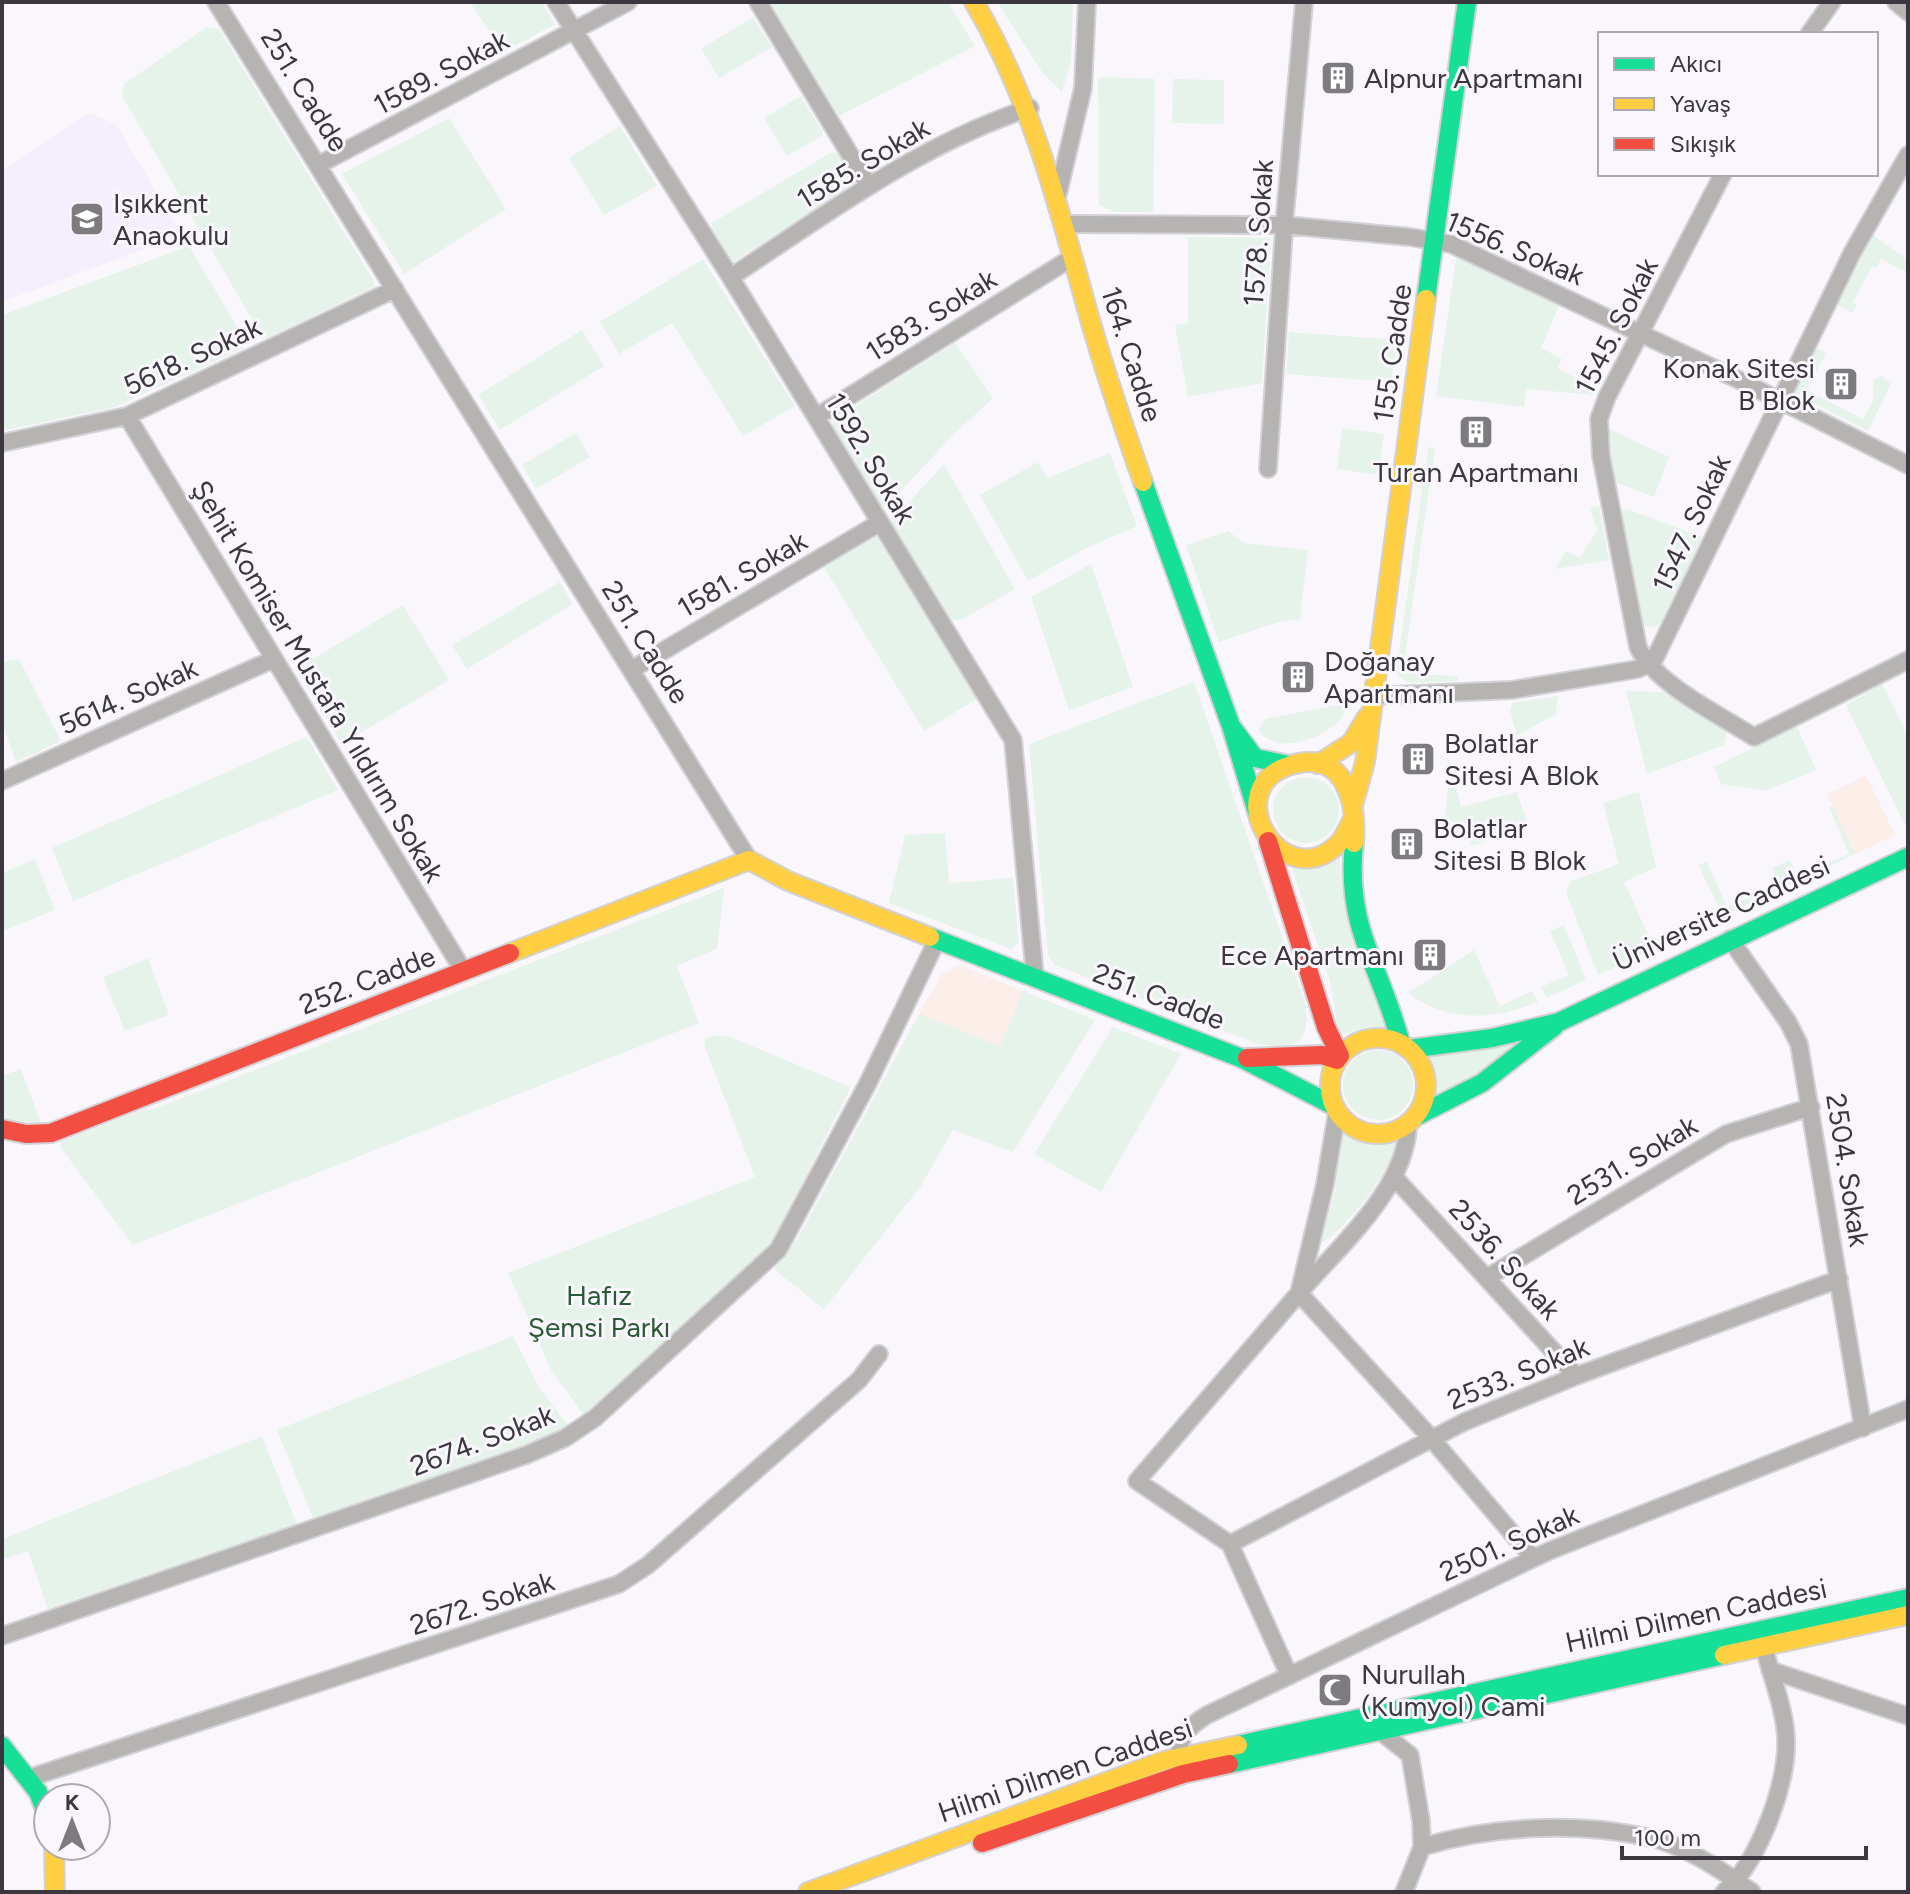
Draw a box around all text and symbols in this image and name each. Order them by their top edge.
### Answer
street label: 251. Cadde [254,22,356,158]
street label: 1589. Sokak [368,22,515,122]
legend [1598,32,1878,176]
text: Akıcı [1670,49,1722,78]
building icon: Alpnur Apartmanı [1319,59,1357,97]
place label: Alpnur Apartmanı [1364,61,1583,95]
text: Yavaş [1670,89,1731,118]
street label: 1585. Sokak [791,110,936,216]
text: Sıkışık [1670,129,1736,158]
street label: 1578. Sokak [1236,158,1280,308]
place label: Işıkkent Anaokulu [113,186,229,252]
school or university icon: Işıkkent Anaokulu [68,200,106,238]
street label: 1556. Sokak [1441,204,1590,293]
street label: 1545. Sokak [1567,252,1665,400]
street label: 1583. Sokak [859,261,1003,368]
street label: 164. Cadde [1094,282,1170,426]
street label: 155. Cadde [1365,282,1419,424]
street label: 5618. Sokak [118,309,267,403]
place label: Konak Sitesi B Blok [1662,351,1815,417]
building icon: Konak Sitesi B Blok [1822,365,1860,403]
street label: 1592. Sokak [819,386,924,530]
building icon: Turan Apartmanı [1457,413,1495,451]
street label: 1547. Sokak [1644,449,1738,597]
place label: Turan Apartmanı [1373,455,1579,489]
street label: Şehit Komiser Mustafa Yıldırım Sokak [184,474,452,888]
street label: 1581. Sokak [671,523,813,625]
street label: 251. Cadde [595,574,697,710]
place label: Doğanay Apartmanı [1324,644,1454,710]
street label: 5614. Sokak [53,650,203,742]
building icon: Doğanay Apartmanı [1279,658,1317,696]
place label: Bolatlar Sitesi A Blok [1444,726,1599,792]
building icon: Bolatlar Sitesi A Blok [1399,740,1437,778]
place label: Bolatlar Sitesi B Blok [1433,811,1586,877]
building icon: Bolatlar Sitesi B Blok [1388,825,1426,863]
street label: Üniversite Caddesi [1607,848,1835,978]
building icon: Ece Apartmanı [1411,936,1449,974]
place label: Ece Apartmanı [1220,938,1404,972]
street label: 252. Cadde [294,939,440,1021]
street label: 251. Cadde [1088,955,1230,1037]
street label: 2504. Sokak [1819,1091,1877,1249]
street label: 2531. Sokak [1561,1108,1704,1212]
street label: 2536. Sokak [1442,1192,1568,1326]
park label: Hafız Şemsi Parkı [528,1278,670,1344]
street label: 2533. Sokak [1442,1329,1594,1417]
street label: 2674. Sokak [405,1397,559,1483]
street label: 2501. Sokak [1434,1497,1584,1589]
street label: 2672. Sokak [406,1564,559,1642]
street label: Hilmi Dilmen Caddesi [1562,1571,1830,1659]
place label: Nurullah (Kumyol) Cami [1361,1657,1546,1723]
mosque icon: Nurullah (Kumyol) Cami [1316,1671,1354,1709]
street label: Hilmi Dilmen Caddesi [933,1711,1197,1829]
north arrow [32,1782,112,1862]
text: K [65,1789,80,1816]
scale bar [1622,1810,1866,1860]
text: 100 m [1634,1823,1701,1852]

